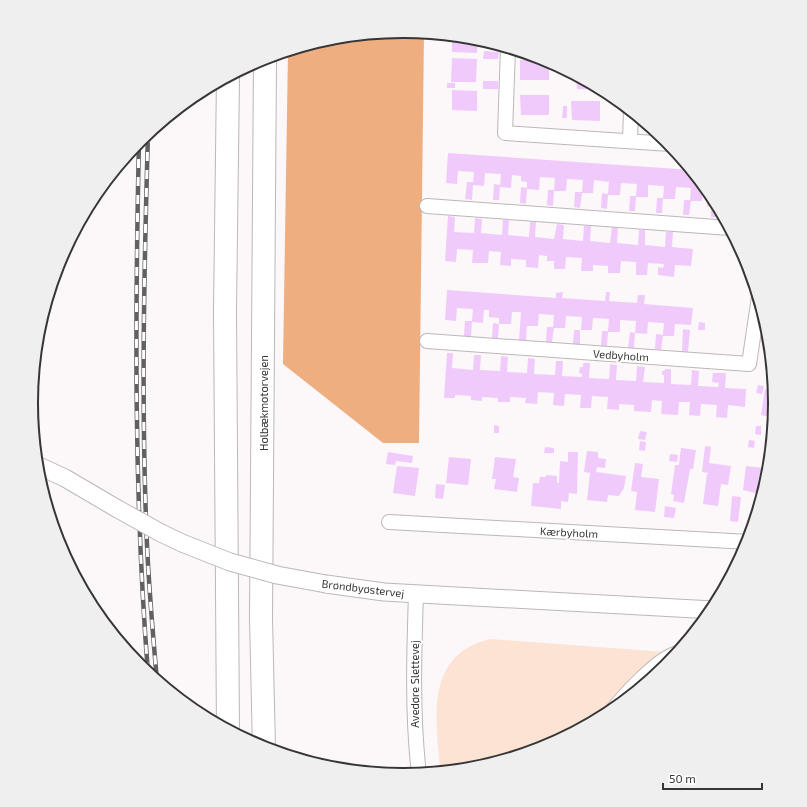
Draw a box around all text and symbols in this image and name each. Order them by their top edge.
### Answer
street label: Vedbyholm [593,347,649,363]
street label: Holbækmotorvejen [257,355,271,451]
street label: Kærbyholm [540,524,598,540]
street label: Brøndbyøstervej [321,576,405,601]
street label: Avedøre Slettevej [408,640,422,728]
scale bar [663,765,762,791]
text: 50 m [669,771,696,785]

